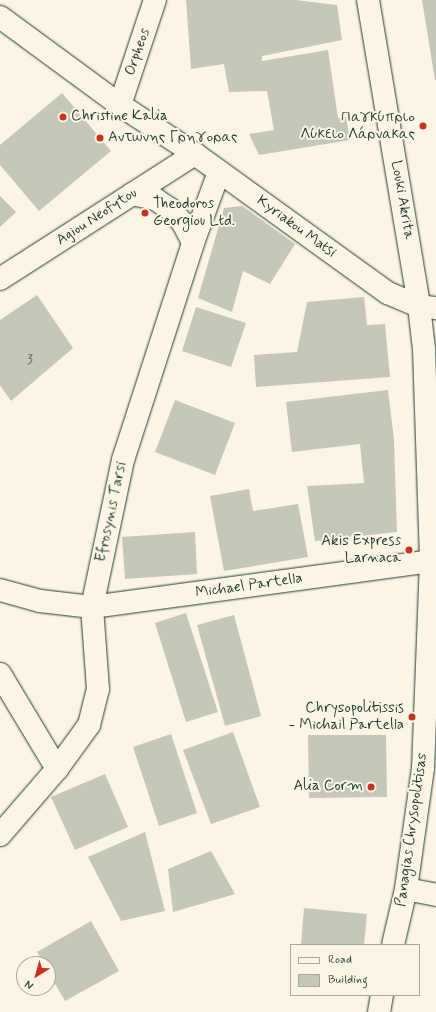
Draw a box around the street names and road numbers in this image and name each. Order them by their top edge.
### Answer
street label: Orpheos [122,26,154,78]
street label: Louki Akrita [386,159,418,241]
street label: Agiou Neofytou [53,184,141,250]
street label: Kyriakou Matsi [252,192,340,262]
street label: Efrosynis Tarsi [93,463,131,561]
street label: Michael Partella [195,570,303,602]
street label: Panagias Chrysopolitisas [392,750,432,910]

